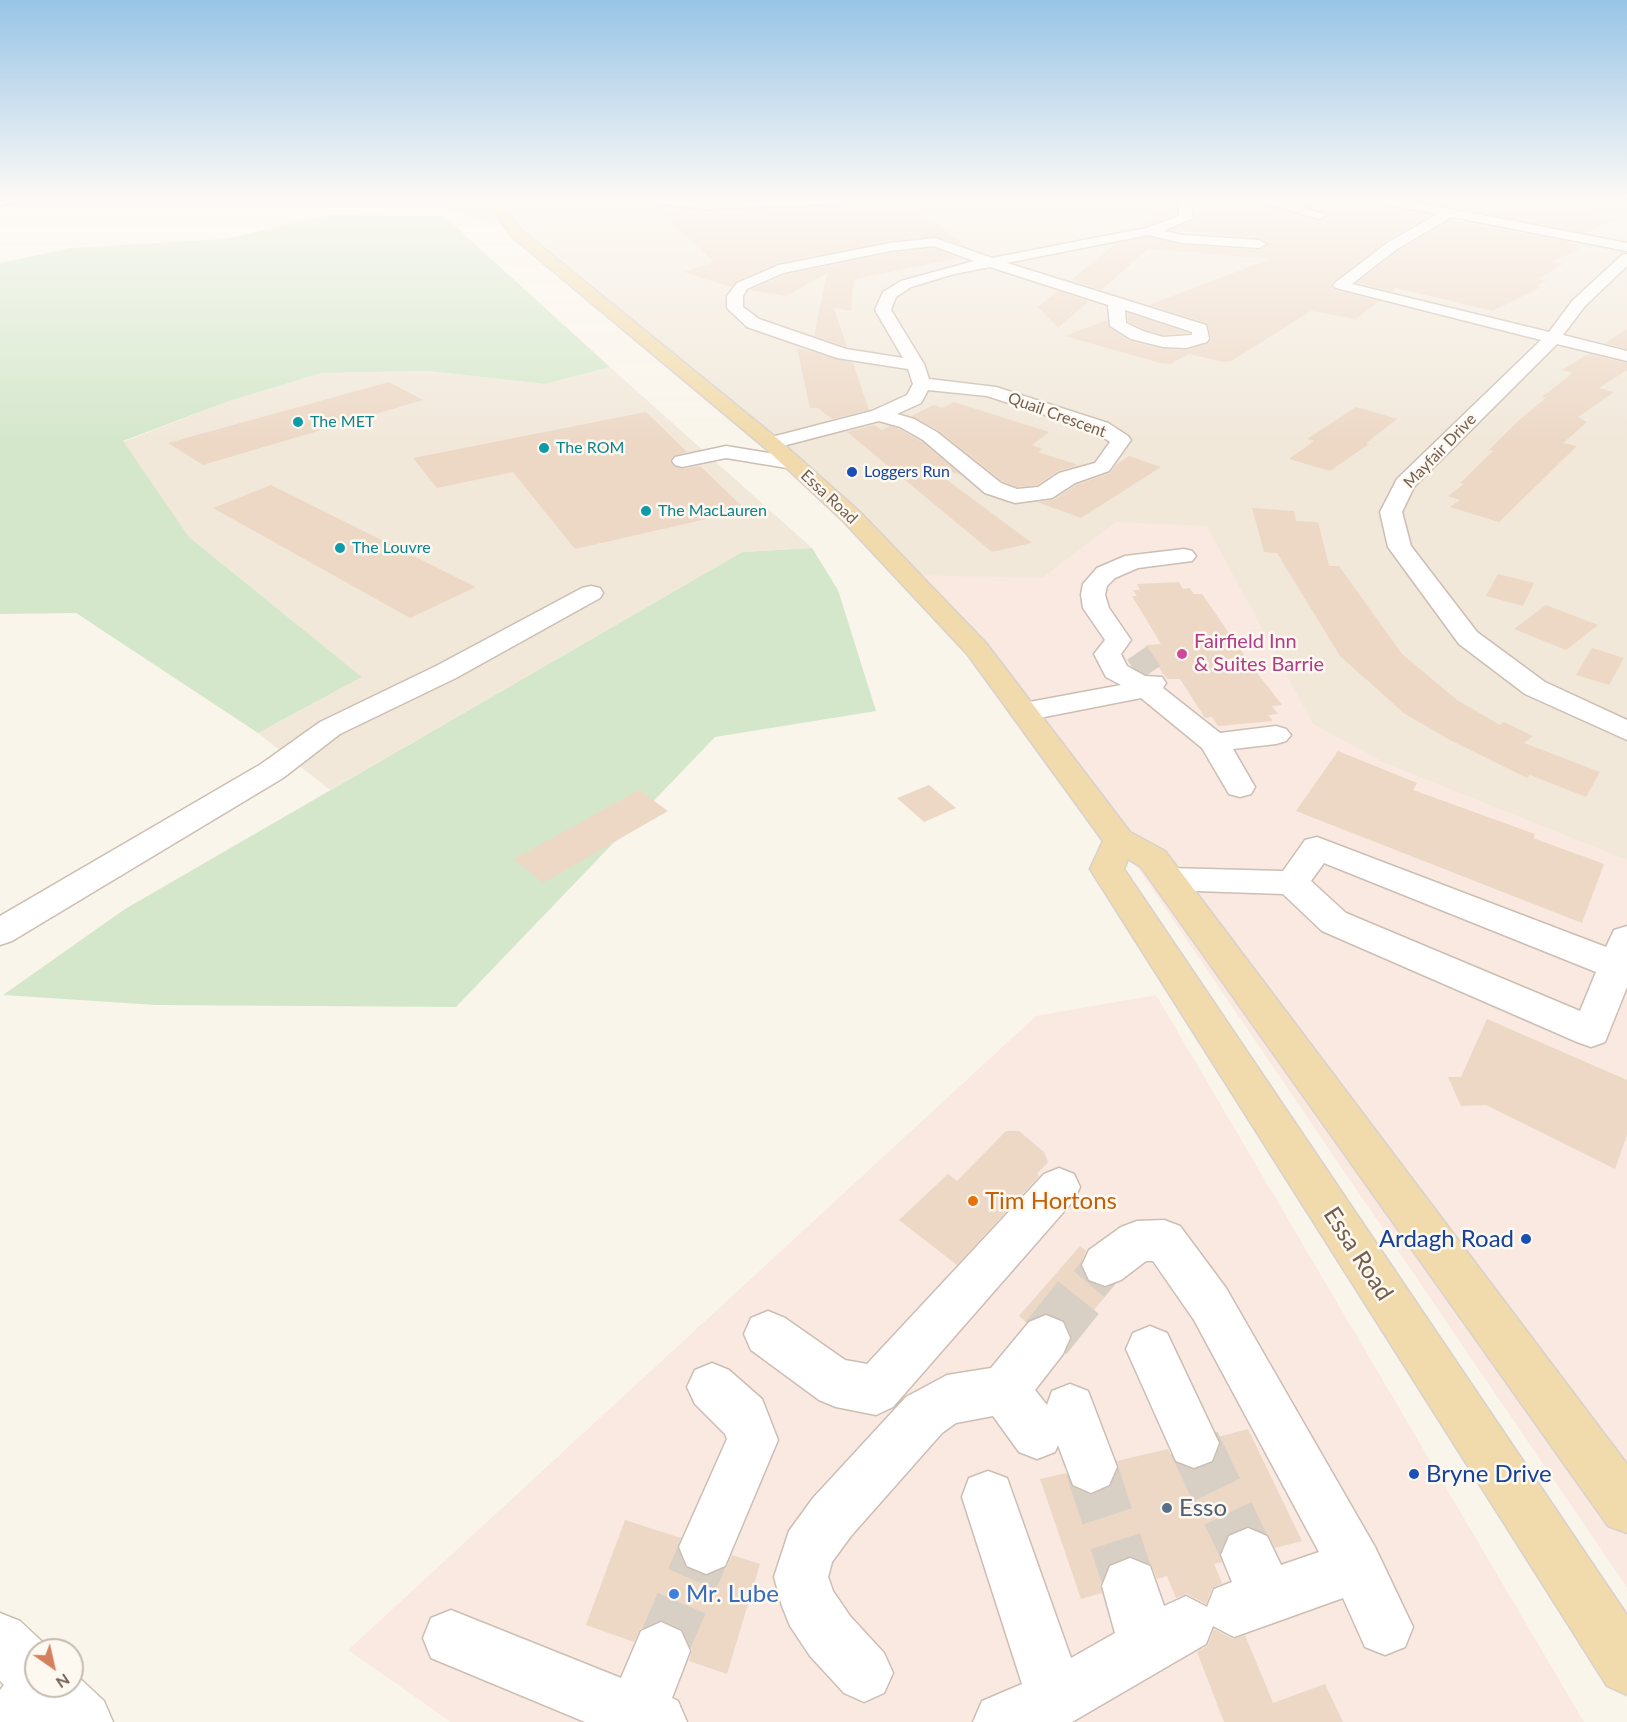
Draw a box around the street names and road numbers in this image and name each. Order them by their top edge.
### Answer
street label: Quail Crescent [1005,388,1109,442]
street label: Mayfair Drive [1400,410,1480,492]
street label: Essa Road [797,466,861,528]
street label: Essa Road [1317,1202,1399,1306]

